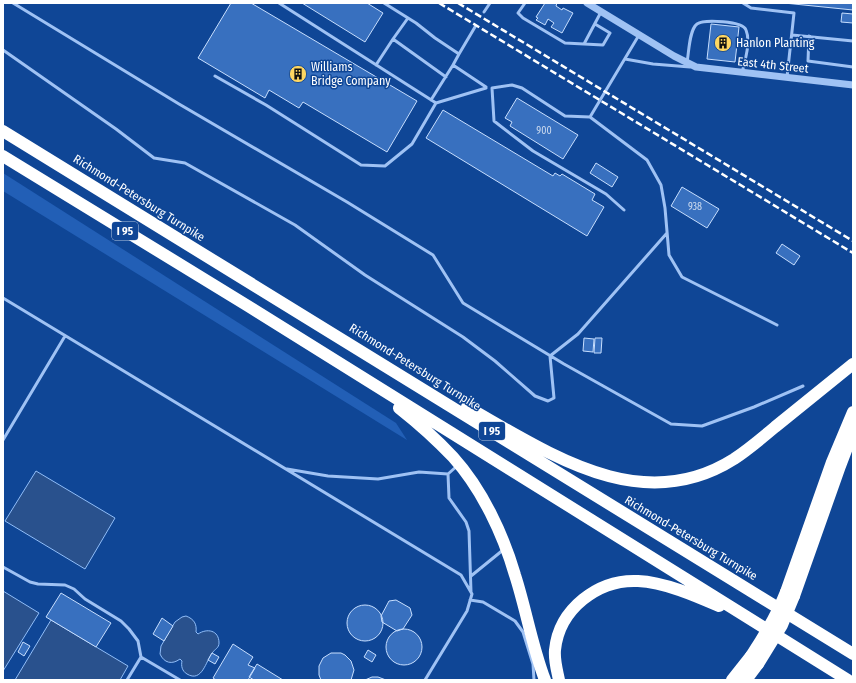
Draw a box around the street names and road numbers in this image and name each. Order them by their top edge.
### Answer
street label: East 4th Street [737,54,809,76]
street label: Richmond-Petersburg Turnpike [71,152,207,244]
road number: I 95 [112,222,138,240]
street label: Richmond-Petersburg Turnpike [347,321,483,413]
road number: I 95 [479,422,505,440]
street label: Richmond-Petersburg Turnpike [622,493,760,583]

